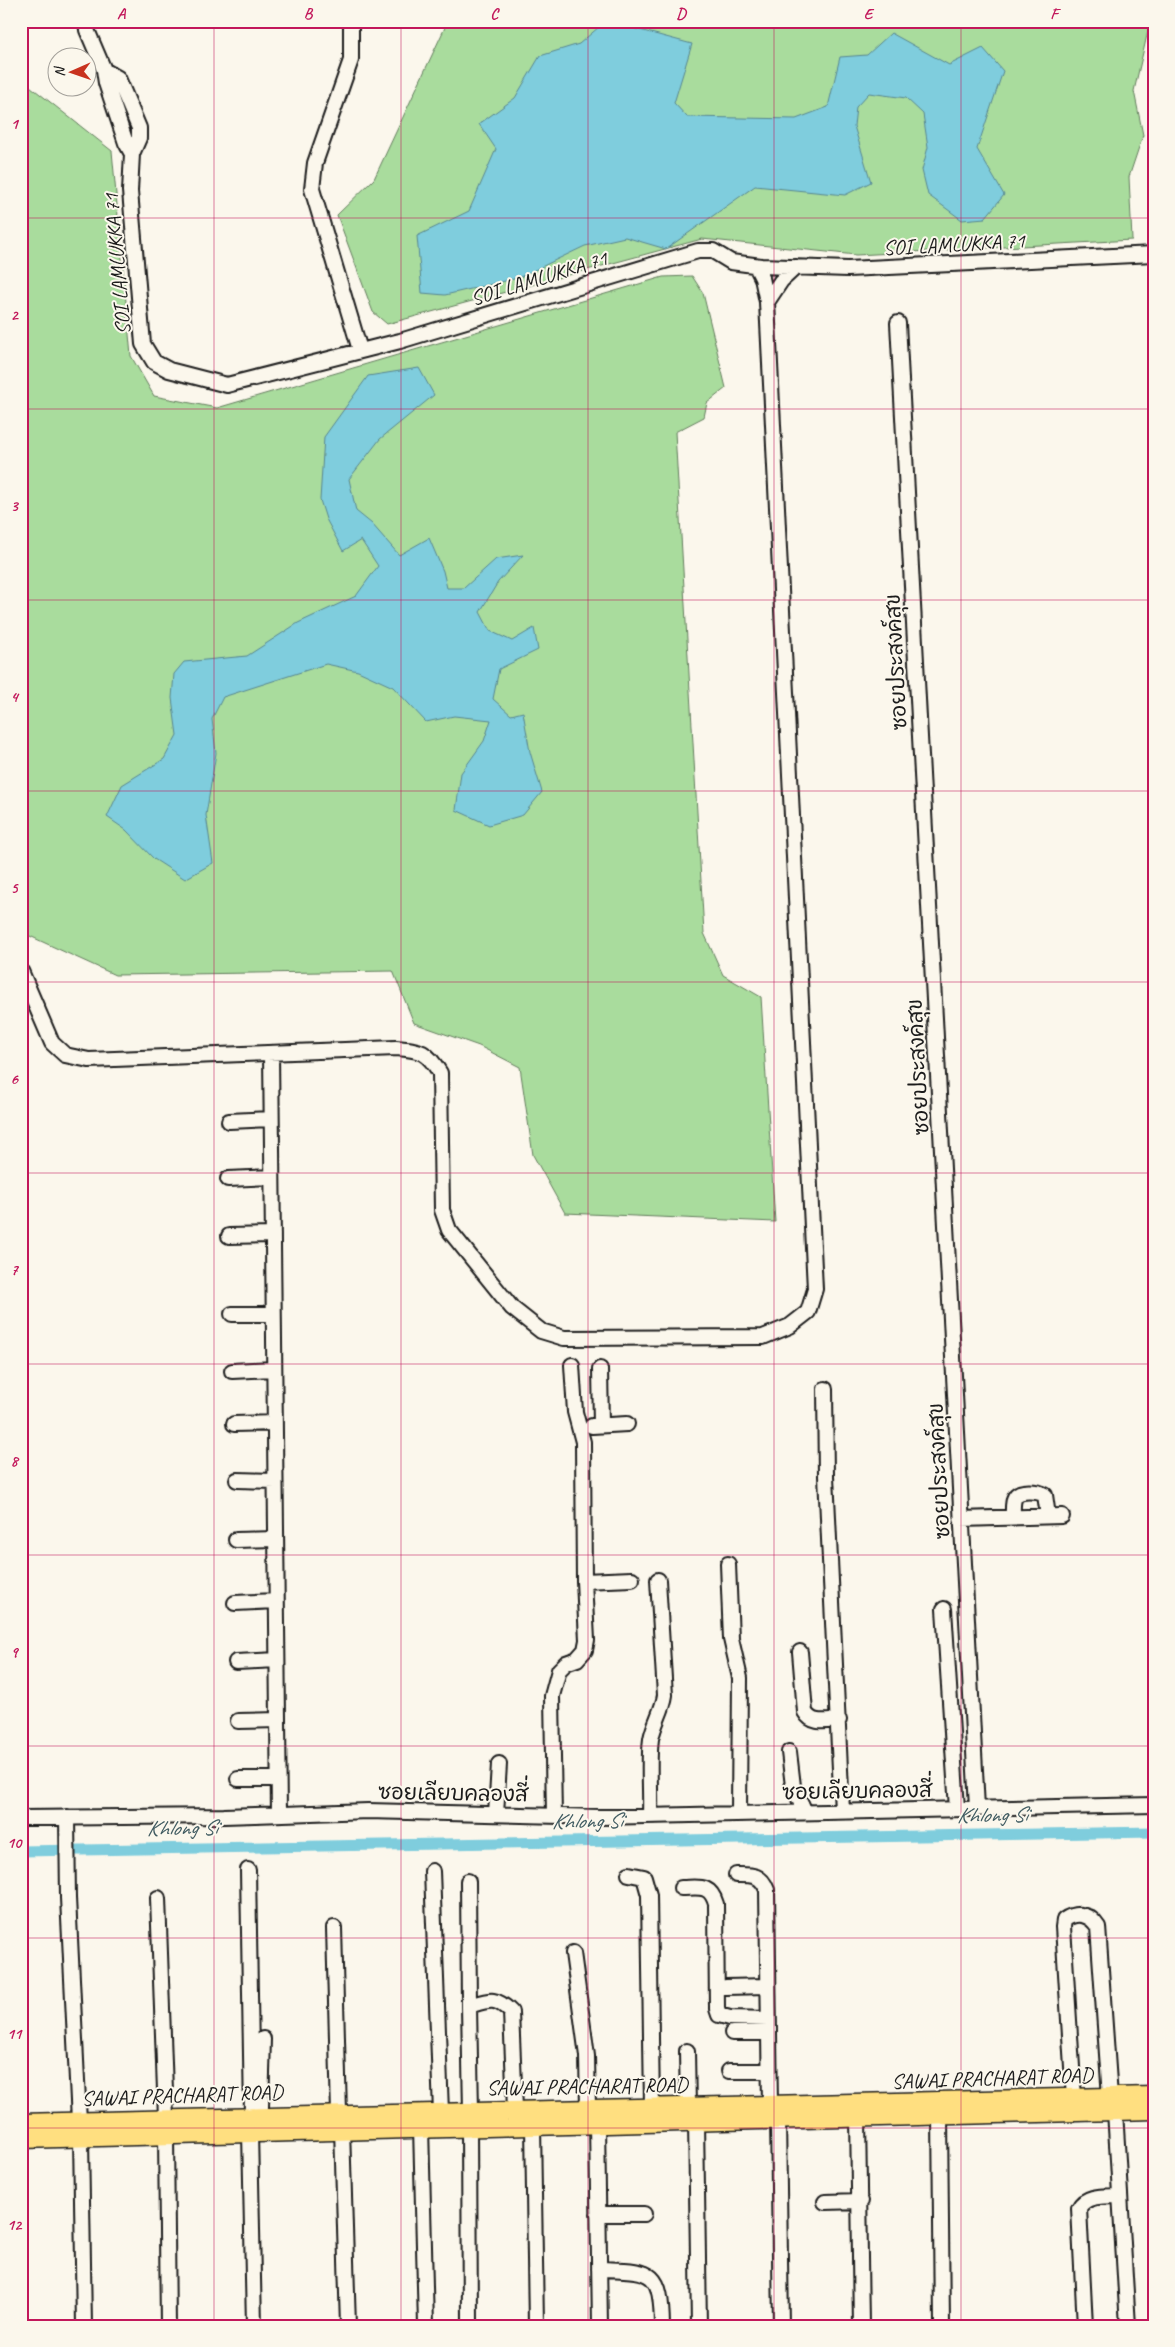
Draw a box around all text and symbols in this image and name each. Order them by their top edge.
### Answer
text: A [117,4,127,24]
text: B [304,4,314,24]
text: C [490,4,500,24]
text: D [676,4,687,24]
text: E [864,4,875,24]
text: F [1050,4,1061,24]
north arrow [48,48,98,98]
text: N [51,65,68,77]
text: 1 [10,114,19,134]
street label: SOI LAMLUKKA 71 [98,191,136,336]
street label: SOI LAMLUKKA 71 [883,227,1027,261]
street label: SOI LAMLUKKA 71 [467,244,612,311]
text: 2 [10,305,19,325]
text: 3 [10,496,19,516]
street label: ซอยประสงค์สุข [879,593,916,731]
text: 4 [10,687,19,707]
text: 5 [11,878,20,898]
street label: ซอยประสงค์สุข [901,998,938,1136]
text: 6 [10,1069,19,1089]
text: 7 [10,1260,19,1280]
street label: ซอยประสงค์สุข [922,1402,959,1540]
text: 8 [10,1451,19,1471]
text: 9 [10,1642,19,1662]
street label: ซอยเลียบคลองสี่ [782,1772,934,1805]
street label: ซอยเลียบคลองสี่ [378,1774,530,1807]
water label: Khlong Si [956,1800,1032,1830]
water label: Khlong Si [551,1806,627,1836]
water label: Khlong Si [146,1813,222,1843]
text: 10 [7,1833,23,1853]
text: 11 [7,2024,23,2044]
street label: SAWAI PRACHARAT ROAD [891,2061,1095,2095]
street label: SAWAI PRACHARAT ROAD [486,2071,690,2101]
street label: SAWAI PRACHARAT ROAD [81,2078,285,2112]
text: 12 [7,2215,23,2235]

